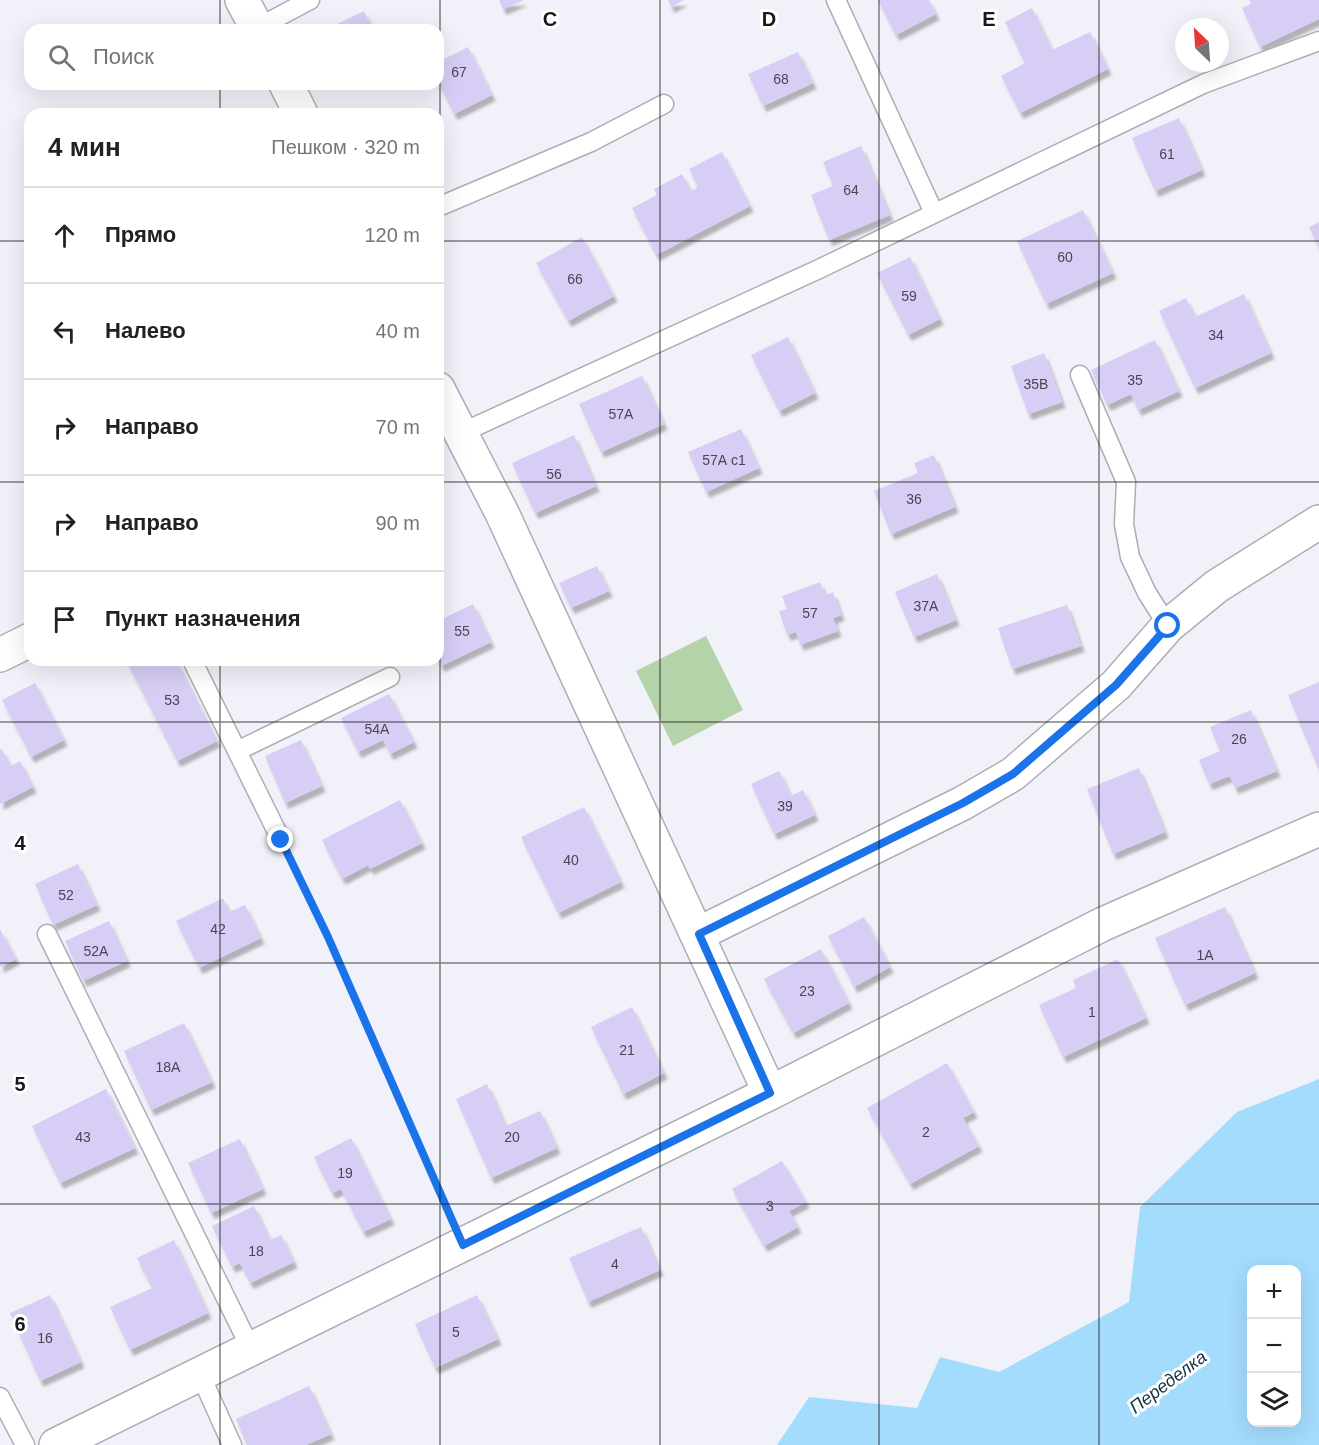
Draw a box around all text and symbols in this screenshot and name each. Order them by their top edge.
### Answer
text: C [543,8,557,30]
text: D [762,8,776,30]
text: E [982,8,996,30]
north arrow [1175,18,1229,72]
search box [24,24,444,90]
icon: search [45,41,78,74]
text: Поиск [93,44,154,69]
house number: 67 [451,64,467,80]
house number: 68 [773,71,789,87]
text: 4 мин [48,132,121,162]
text: Пешком · 320 m [271,136,420,158]
house number: 61 [1159,146,1175,162]
house number: 64 [843,182,859,198]
icon: ahead [48,219,81,252]
text: Прямо [105,222,176,247]
text: 120 m [364,224,420,246]
house number: 60 [1057,249,1073,265]
house number: 66 [567,271,583,287]
house number: 59 [901,288,917,304]
icon: left [48,315,81,348]
text: Налево [105,318,186,343]
text: 40 m [376,320,420,342]
house number: 34 [1208,327,1224,343]
house number: 35 [1127,372,1143,388]
house number: 35В [1024,376,1048,392]
house number: 57А [609,406,634,422]
icon: right [48,411,81,444]
text: Направо [105,414,199,439]
text: 70 m [376,416,420,438]
house number: 57А с1 [702,452,746,468]
house number: 56 [546,466,562,482]
house number: 36 [906,491,922,507]
icon: right [48,507,81,540]
text: Направо [105,510,199,535]
text: 90 m [376,512,420,534]
house number: 37А [914,598,939,614]
icon: arrive [48,603,81,636]
house number: 57 [802,605,818,621]
text: Пункт назначения [105,606,301,631]
route start [1154,612,1180,638]
house number: 55 [454,623,470,639]
house number: 53 [164,692,180,708]
house number: 54А [365,721,390,737]
house number: 26 [1231,731,1247,747]
house number: 39 [777,798,793,814]
route end [267,826,293,852]
text: 4 [14,832,26,854]
house number: 40 [563,852,579,868]
house number: 52 [58,887,74,903]
house number: 42 [210,921,226,937]
house number: 52А [84,943,109,959]
house number: 1А [1196,947,1214,963]
house number: 23 [799,983,815,999]
house number: 1 [1088,1004,1096,1020]
house number: 21 [619,1042,635,1058]
house number: 18А [156,1059,181,1075]
text: 5 [14,1073,26,1095]
house number: 2 [922,1124,930,1140]
house number: 43 [75,1129,91,1145]
house number: 20 [504,1129,520,1145]
house number: 19 [337,1165,353,1181]
house number: 3 [766,1198,774,1214]
house number: 18 [248,1243,264,1259]
house number: 4 [611,1256,619,1272]
map controls [1247,1265,1301,1427]
button: + [1247,1265,1301,1319]
text: 6 [14,1313,26,1335]
button: − [1247,1319,1301,1373]
house number: 5 [452,1324,460,1340]
house number: 16 [37,1330,53,1346]
water label: Переделка [1126,1347,1210,1417]
button: layers [1247,1373,1301,1427]

